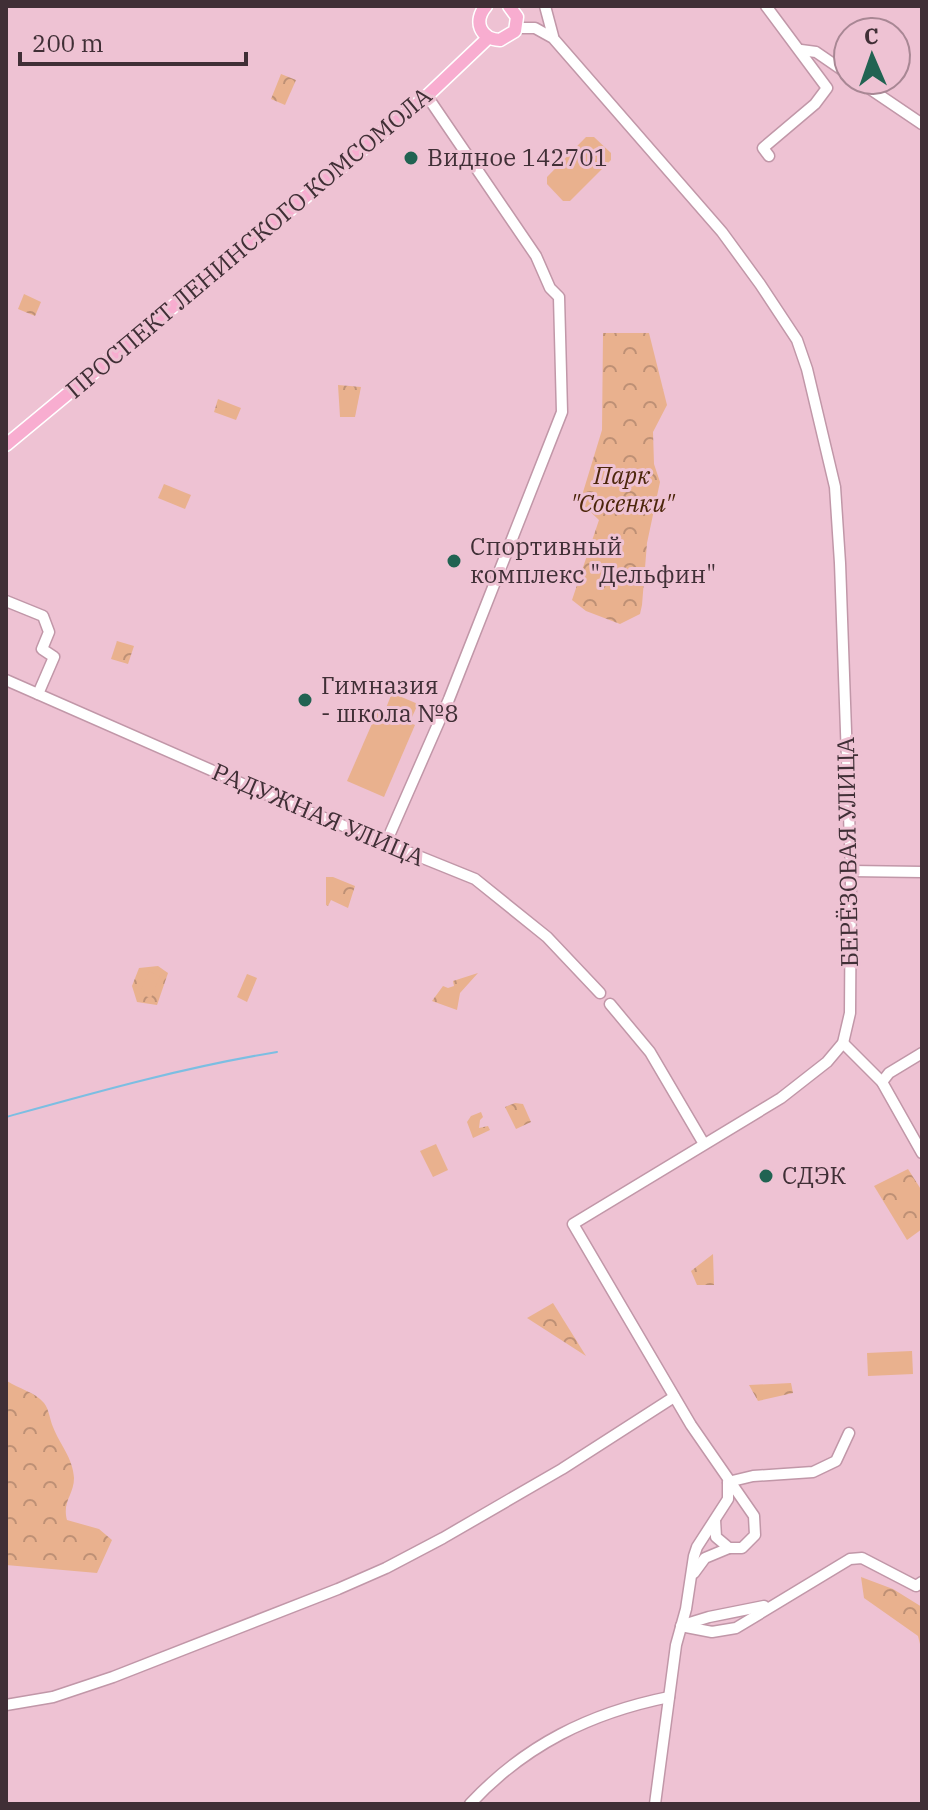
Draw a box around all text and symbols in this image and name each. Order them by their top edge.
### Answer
scale bar [20,16,246,66]
north arrow [832,16,912,96]
text: С [863,21,879,50]
text: 200 m [32,27,104,59]
street label: ПРОСПЕКТ ЛЕНИНСКОГО КОМСОМОЛА [59,79,439,405]
place label: Видное 142701 [427,141,608,173]
marker: Видное 142701 [402,149,420,167]
park label: Парк "Сосенки" [570,459,676,519]
place label: Спортивный комплекс "Дельфин" [470,530,716,590]
marker: Спортивный комплекс "Дельфин" [445,552,463,570]
place label: Гимназия - школа №8 [321,669,459,729]
marker: Гимназия - школа №8 [296,691,314,709]
street label: БЕРЁЗОВАЯ УЛИЦА [829,736,865,967]
street label: РАДУЖНАЯ УЛИЦА [207,755,430,873]
place label: СДЭК [782,1159,847,1191]
marker: СДЭК [757,1167,775,1185]

